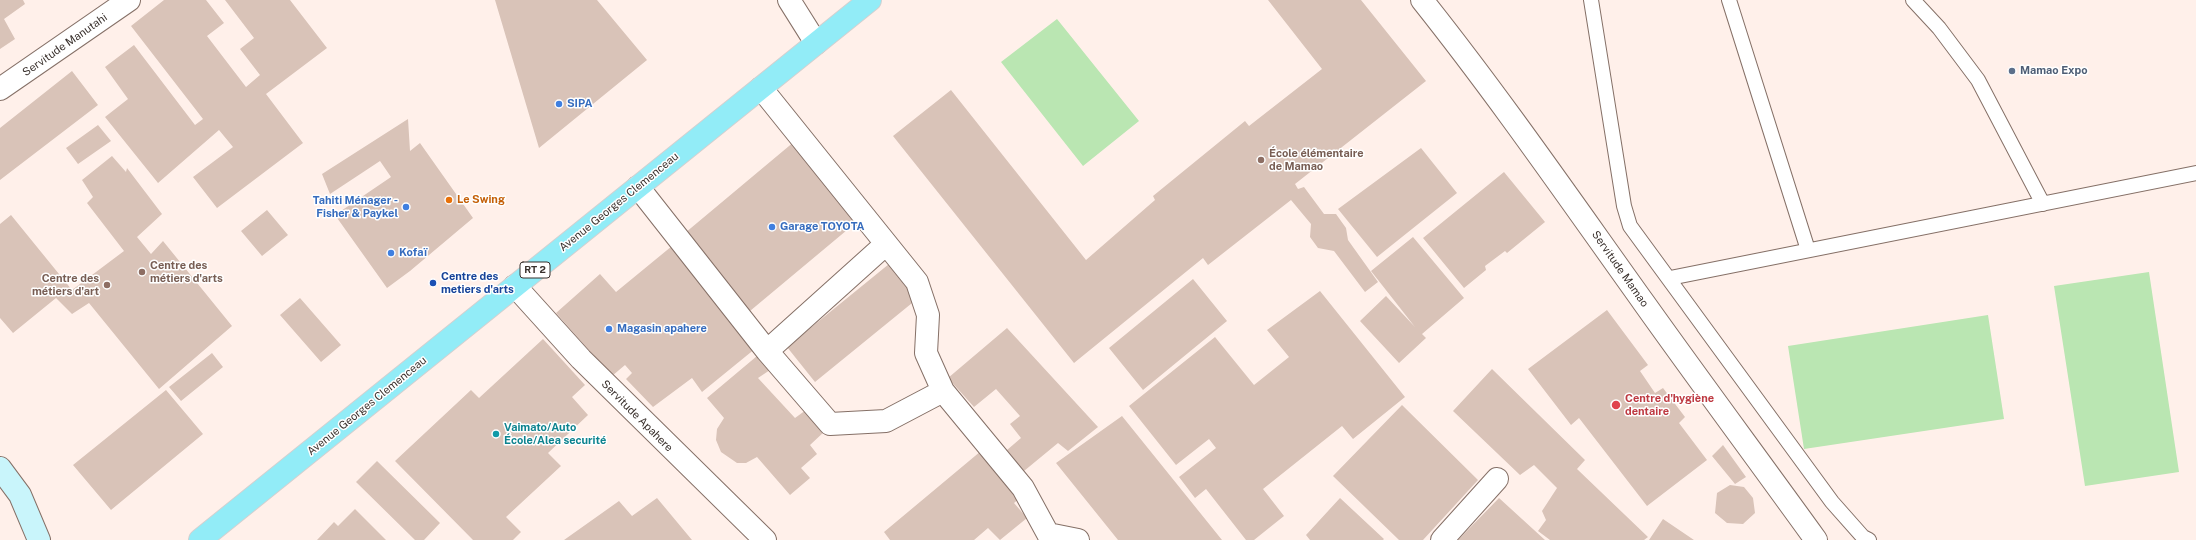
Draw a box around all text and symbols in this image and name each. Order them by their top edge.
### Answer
street label: Servitude Manutahi [20,11,110,79]
place label: Mamao Expo [2020,64,2088,78]
marker: Mamao Expo [2007,66,2017,76]
place label: SIPA [567,97,592,111]
marker: SIPA [554,99,564,109]
place label: École élémentaire de Mamao [1269,147,1363,173]
street label: Avenue Georges Clemenceau [557,150,681,254]
marker: École élémentaire de Mamao [1256,155,1266,165]
place label: Le Swing [457,193,505,207]
place label: Tahiti Ménager - Fisher & Paykel [313,194,398,220]
marker: Le Swing [444,195,454,205]
marker: Tahiti Ménager - Fisher & Paykel [401,202,411,212]
place label: Garage TOYOTA [780,220,864,234]
marker: Garage TOYOTA [767,222,777,232]
street label: Servitude Mamao [1589,228,1651,310]
place label: Kofaï [399,246,428,260]
marker: Kofaï [386,248,396,258]
place label: Centre des métiers d'arts [150,259,223,285]
road number: RT 2 [520,262,550,278]
marker: Centre des métiers d'arts [137,267,147,277]
place label: Centre des metiers d'arts [441,270,514,296]
place label: Centre des métiers d'art [32,272,99,298]
marker: Centre des metiers d'arts [428,278,438,288]
marker: Centre des métiers d'art [102,280,112,290]
place label: Magasin apahere [617,322,707,336]
marker: Magasin apahere [604,324,614,334]
street label: Avenue Georges Clemenceau [305,354,429,458]
street label: Servitude Apahere [598,377,676,455]
place label: Centre d'hygiène dentaire [1625,392,1714,418]
marker: Centre d'hygiène dentaire [1610,399,1622,411]
place label: Vaimato/Auto École/Alea securité [504,421,606,447]
marker: Vaimato/Auto École/Alea securité [491,429,501,439]

